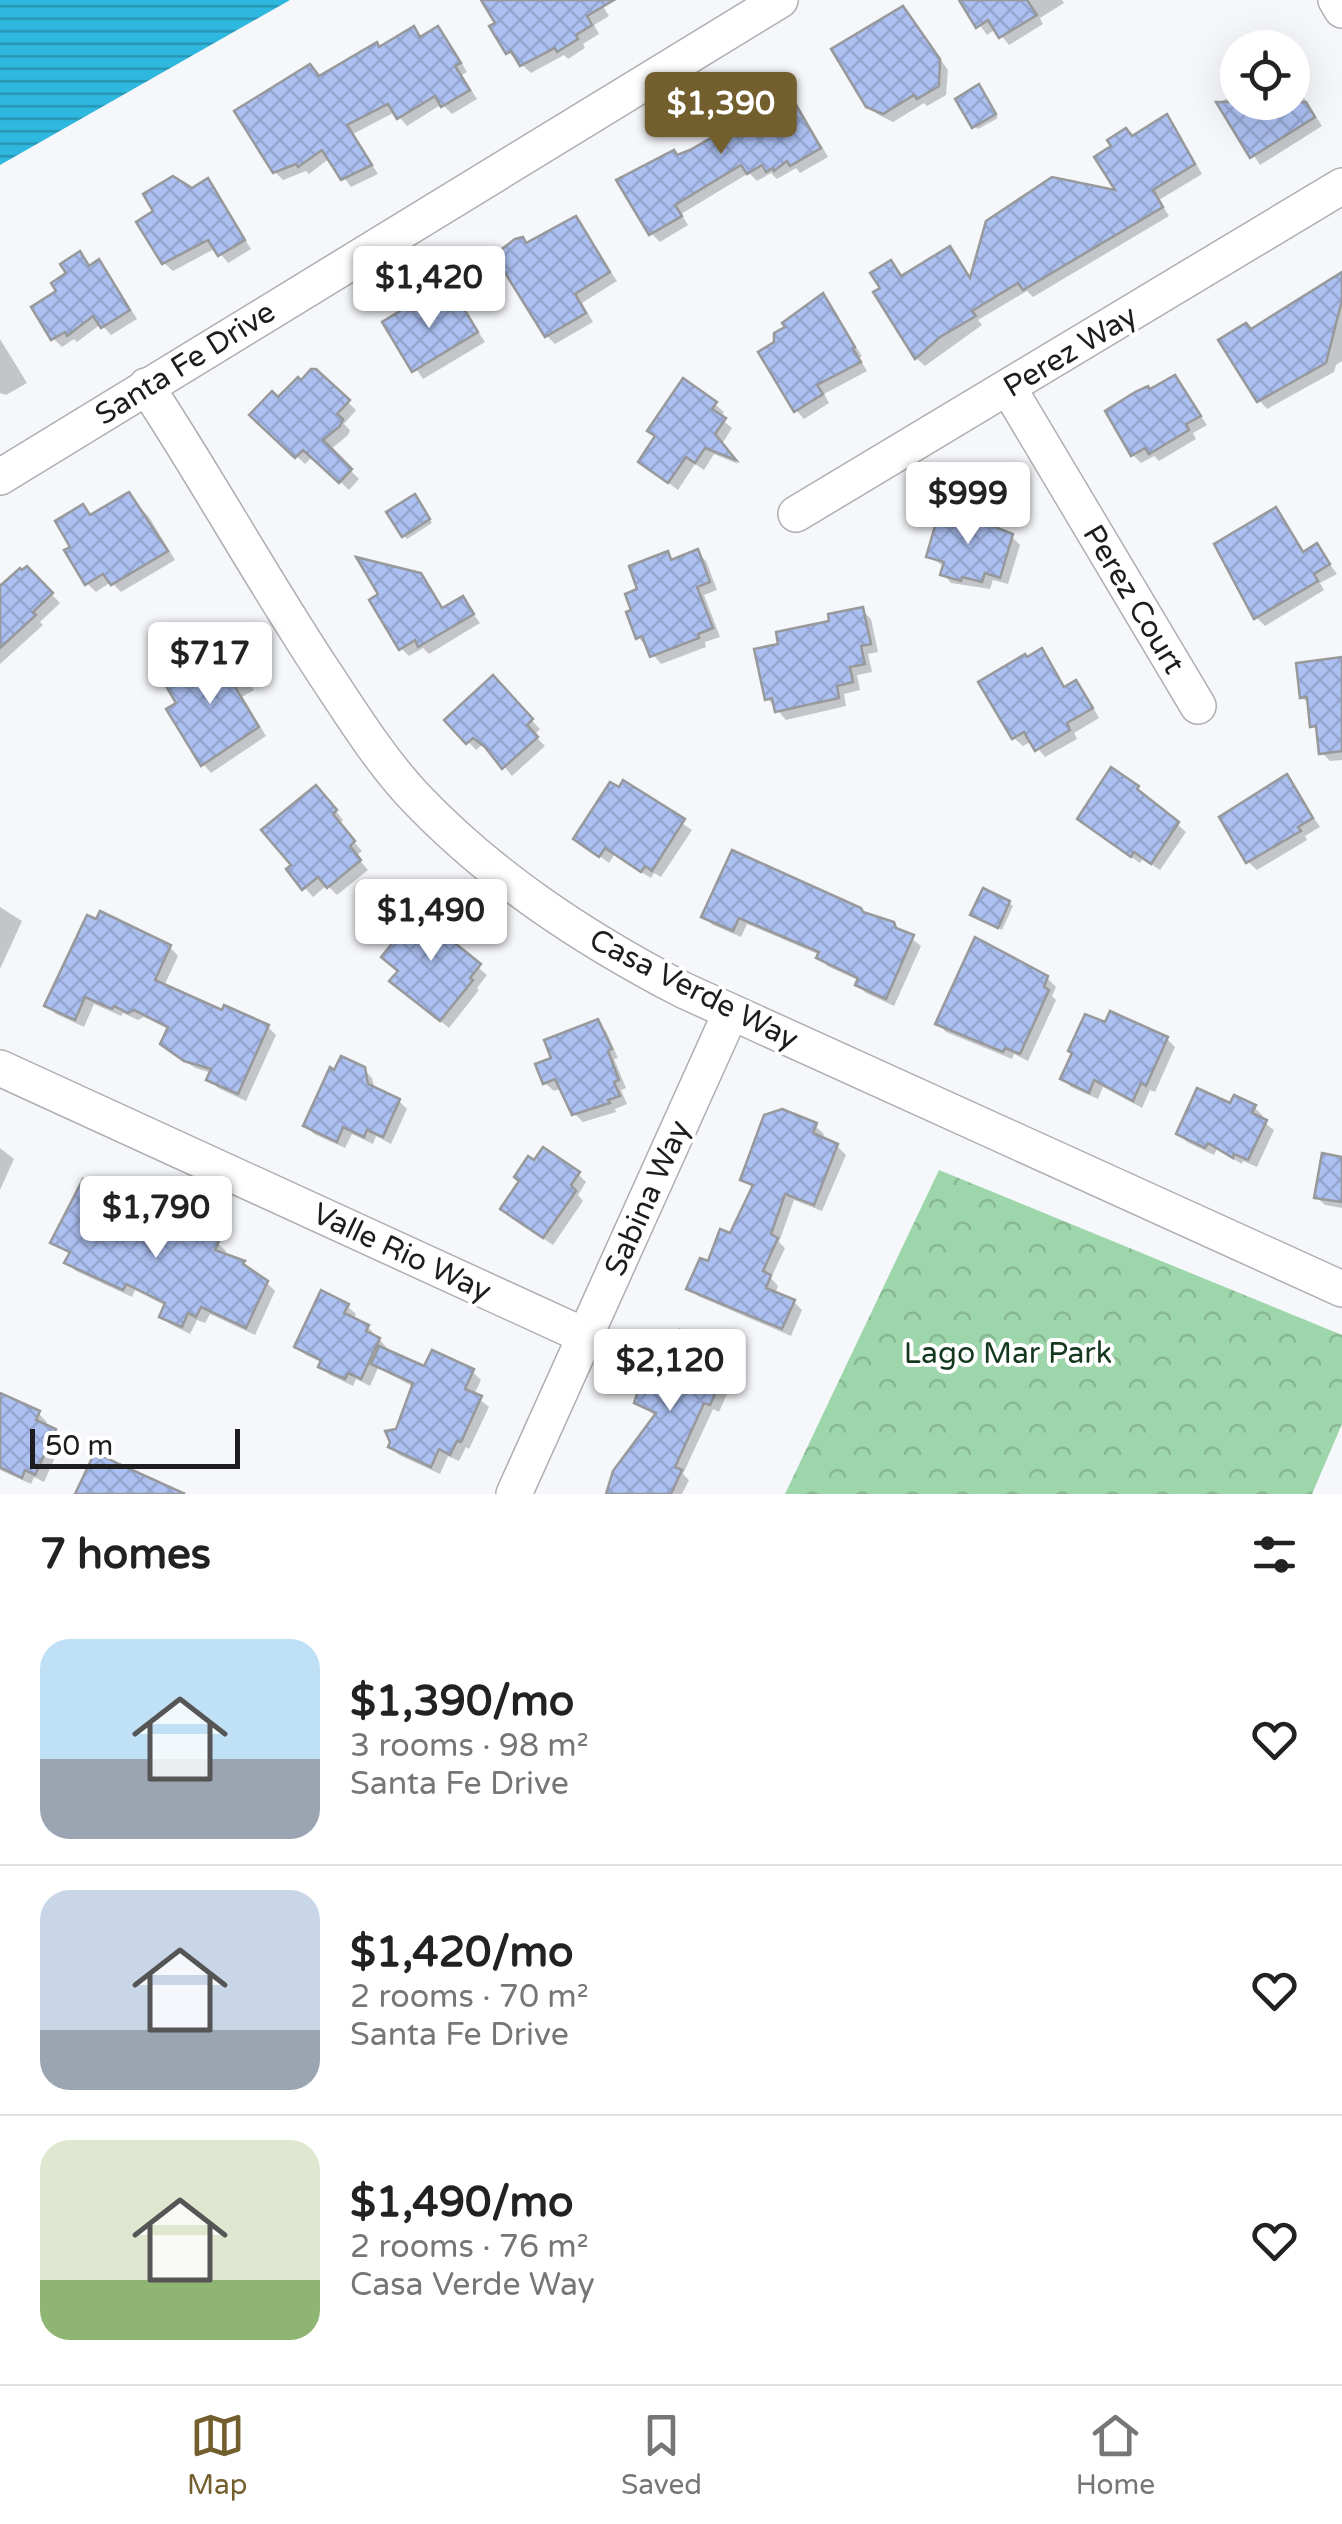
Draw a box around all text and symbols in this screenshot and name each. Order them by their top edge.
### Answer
map controls [1220,30,1310,120]
button: locate [1220,30,1310,120]
pin: $1,390 [640,72,802,157]
text: $1,390 [667,85,775,123]
pin: $1,420 [348,246,510,331]
text: $1,420 [375,259,483,297]
street label: Santa Fe Drive [88,293,282,433]
street label: Perez Way [997,297,1144,406]
pin: $999 [909,462,1027,547]
text: $999 [928,475,1008,513]
street label: Perez Court [1075,518,1193,680]
pin: $717 [151,622,269,707]
text: $717 [170,635,250,673]
pin: $1,490 [350,879,512,964]
text: $1,490 [377,892,485,930]
street label: Casa Verde Way [583,921,804,1058]
street label: Sabina Way [597,1115,698,1282]
pin: $1,790 [75,1176,237,1261]
text: $1,790 [102,1189,210,1227]
street label: Valle Rio Way [307,1195,497,1310]
pin: $2,120 [589,1329,751,1414]
park label: Lago Mar Park [904,1335,1112,1372]
text: $2,120 [616,1342,724,1380]
scale bar [30,1424,240,1468]
text: 50 m [45,1429,113,1463]
icon: filters [1247,1527,1302,1582]
text: 7 homes [40,1529,211,1580]
text: $1,390/mo [350,1676,574,1727]
icon: home [120,1679,240,1799]
icon: heart [1247,1712,1302,1767]
text: 3 rooms · 98 m² [350,1727,589,1765]
text: Santa Fe Drive [350,1765,569,1803]
text: $1,420/mo [350,1927,574,1978]
icon: home [120,1930,240,2050]
icon: heart [1247,1963,1302,2018]
text: 2 rooms · 70 m² [350,1978,589,2016]
text: Santa Fe Drive [350,2016,569,2054]
text: $1,490/mo [350,2177,574,2228]
icon: home [120,2180,240,2300]
icon: heart [1247,2213,1302,2268]
text: 2 rooms · 76 m² [350,2228,589,2266]
text: Casa Verde Way [350,2266,595,2304]
tab: Map [187,2408,247,2502]
tab: Saved [621,2408,702,2502]
tab: Home [1076,2408,1155,2502]

